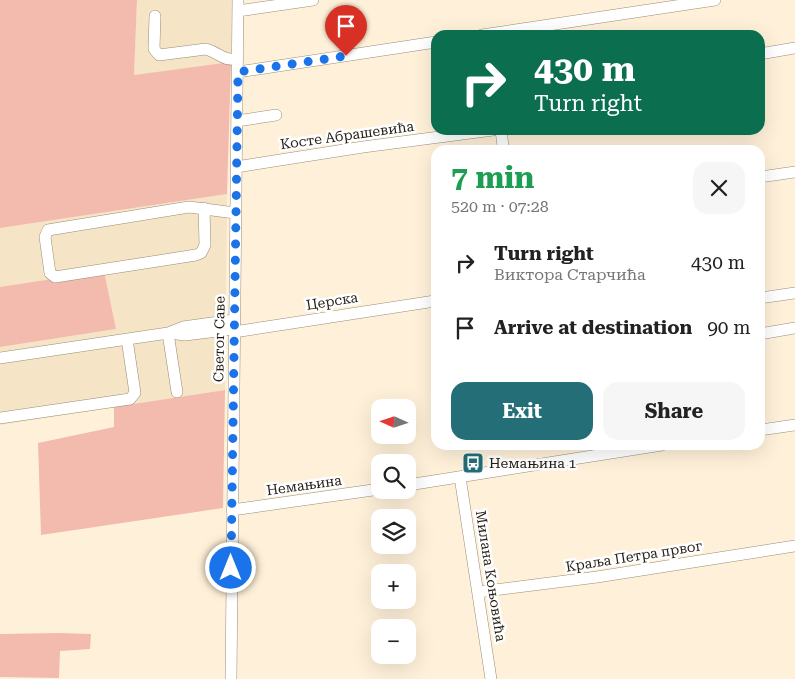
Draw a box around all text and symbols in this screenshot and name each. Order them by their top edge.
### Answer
pin [325,5,367,56]
icon: arrive [332,12,360,40]
text: 430 m [534,49,635,90]
icon: right [451,50,516,115]
text: Turn right [534,91,642,116]
street label: Косте Абрашевића [279,118,415,152]
text: 7 min [451,160,534,195]
button: close [693,162,745,214]
text: 520 m · 07:28 [451,197,549,216]
text: Turn right [494,242,594,265]
icon: right [451,249,479,277]
text: 430 m [691,251,745,274]
text: Виктора Старчића [494,265,646,284]
street label: Церска [305,289,359,313]
street label: Светог Саве [210,295,228,382]
icon: arrive [451,314,479,342]
text: Arrive at destination [494,316,692,339]
text: 90 m [707,316,751,339]
button: Exit [451,382,593,440]
button: Share [603,382,745,440]
north arrow [371,399,416,444]
map controls [371,399,416,664]
bus stop icon: Немањина 1 [461,451,485,475]
button: search [371,454,416,499]
place label: Немањина 1 [489,455,576,471]
street label: Немањина [265,472,343,498]
button: layers [371,509,416,554]
street label: Милана Коњовића [473,509,509,643]
street label: Краља Петра првог [564,537,704,575]
position arrow [204,541,256,593]
button: + [371,564,416,609]
button: − [371,619,416,664]

